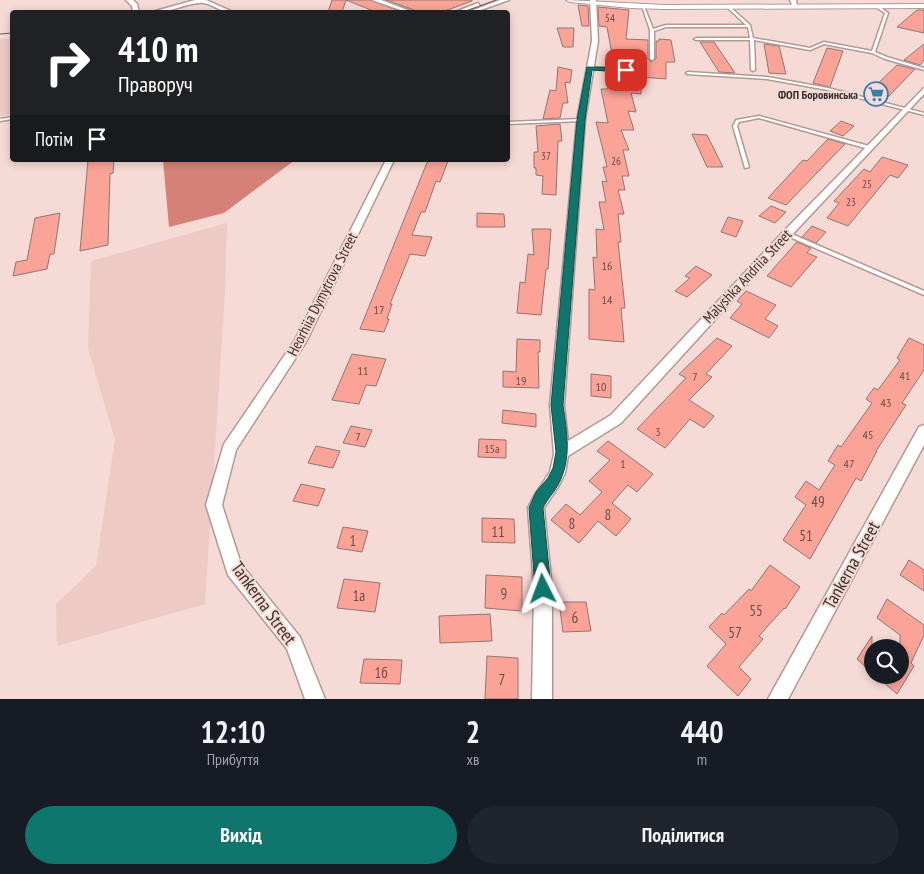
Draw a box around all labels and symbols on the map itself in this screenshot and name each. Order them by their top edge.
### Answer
house number: 54 [605,11,615,25]
pin [605,49,647,91]
supermarket icon: ФОП Боровинська [863,81,889,107]
place label: ФОП Боровинська [778,87,858,102]
house number: 37 [541,149,551,163]
house number: 26 [611,154,621,168]
house number: 25 [862,177,872,191]
house number: 23 [846,195,856,209]
street label: Malyshka Andriia Street [698,225,796,327]
street label: Heorhiia Dymytrova Street [283,229,361,359]
house number: 16 [602,258,612,273]
house number: 14 [602,292,613,307]
house number: 17 [374,302,384,317]
house number: 11 [358,363,368,378]
house number: 41 [900,368,910,383]
house number: 7 [692,369,698,384]
house number: 19 [516,373,526,388]
house number: 10 [596,379,606,394]
house number: 43 [881,395,891,410]
house number: 3 [655,424,661,439]
house number: 45 [863,427,873,442]
house number: 7 [355,429,361,444]
house number: 15а [484,441,500,456]
house number: 1 [620,456,626,471]
house number: 47 [844,456,854,471]
house number: 49 [811,492,825,511]
house number: 8 [605,505,611,524]
house number: 8 [569,514,575,533]
street label: Tankerna Street [817,517,885,613]
house number: 11 [491,522,505,541]
house number: 51 [799,526,813,545]
house number: 1 [350,531,356,550]
street label: Tankerna Street [226,557,302,649]
position arrow [516,562,568,614]
house number: 9 [501,584,507,603]
house number: 1а [353,586,365,605]
house number: 55 [749,601,763,620]
house number: 6 [572,608,579,627]
house number: 57 [728,623,742,642]
house number: 1б [374,663,388,682]
house number: 7 [499,670,505,689]

